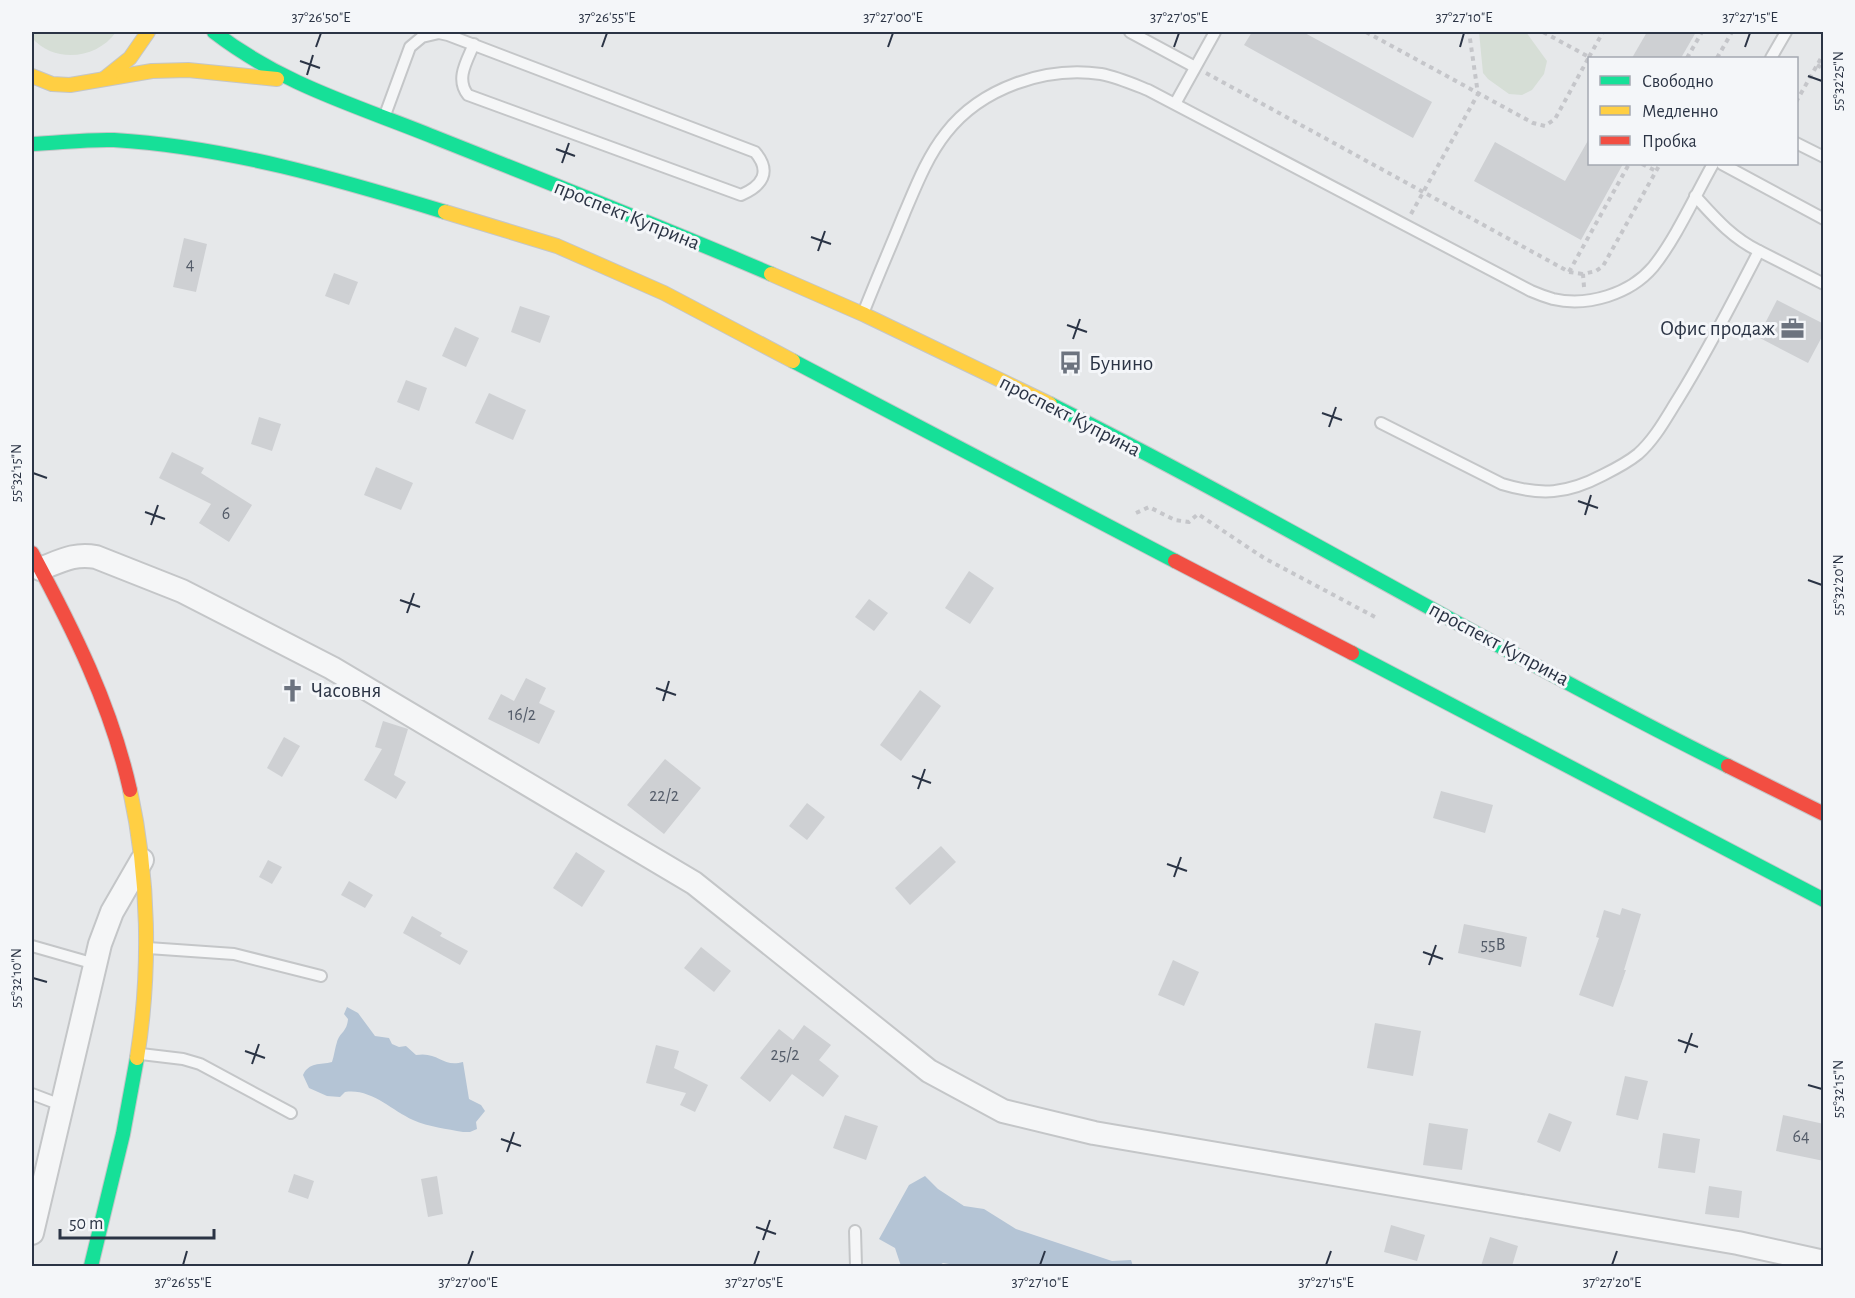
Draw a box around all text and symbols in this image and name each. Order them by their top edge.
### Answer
text: 37°26'50"E [292,10,350,25]
text: 37°26'55"E [578,10,636,25]
text: 37°27'00"E [863,10,923,25]
text: 37°27'05"E [1150,10,1208,25]
text: 37°27'10"E [1436,10,1492,25]
text: 37°27'15"E [1722,10,1778,25]
text: 55°32'25"N [1831,51,1846,111]
legend [1588,57,1798,165]
text: Свободно [1642,72,1714,91]
text: Медленно [1642,103,1718,121]
text: Пробка [1642,132,1697,151]
street label: проспект Куприна [551,176,703,254]
house number: 4 [186,256,195,274]
office icon: Офис продаж [1780,315,1806,341]
place label: Офис продаж [1660,318,1775,339]
bus stop icon: Бунино [1058,350,1084,376]
place label: Бунино [1089,353,1153,374]
street label: проспект Куприна [996,371,1144,461]
text: 55°32'15"N [9,444,24,502]
house number: 6 [222,505,230,523]
text: 55°32'20"N [1831,554,1846,616]
street label: проспект Куприна [1426,598,1573,690]
church icon: Часовня [280,677,306,703]
place label: Часовня [311,680,381,701]
house number: 16/2 [508,706,536,724]
house number: 22/2 [649,787,679,805]
house number: 55В [1480,936,1506,954]
text: 55°32'10"N [9,948,24,1008]
house number: 25/2 [770,1046,800,1064]
text: 55°32'15"N [1831,1060,1846,1118]
house number: 64 [1792,1128,1810,1146]
scale bar [60,1202,214,1240]
text: 50 m [69,1215,103,1233]
text: 37°26'55"E [154,1275,212,1290]
text: 37°27'00"E [438,1275,498,1290]
text: 37°27'05"E [725,1275,783,1290]
text: 37°27'10"E [1012,1275,1068,1290]
text: 37°27'15"E [1298,1275,1354,1290]
text: 37°27'20"E [1583,1275,1641,1290]

